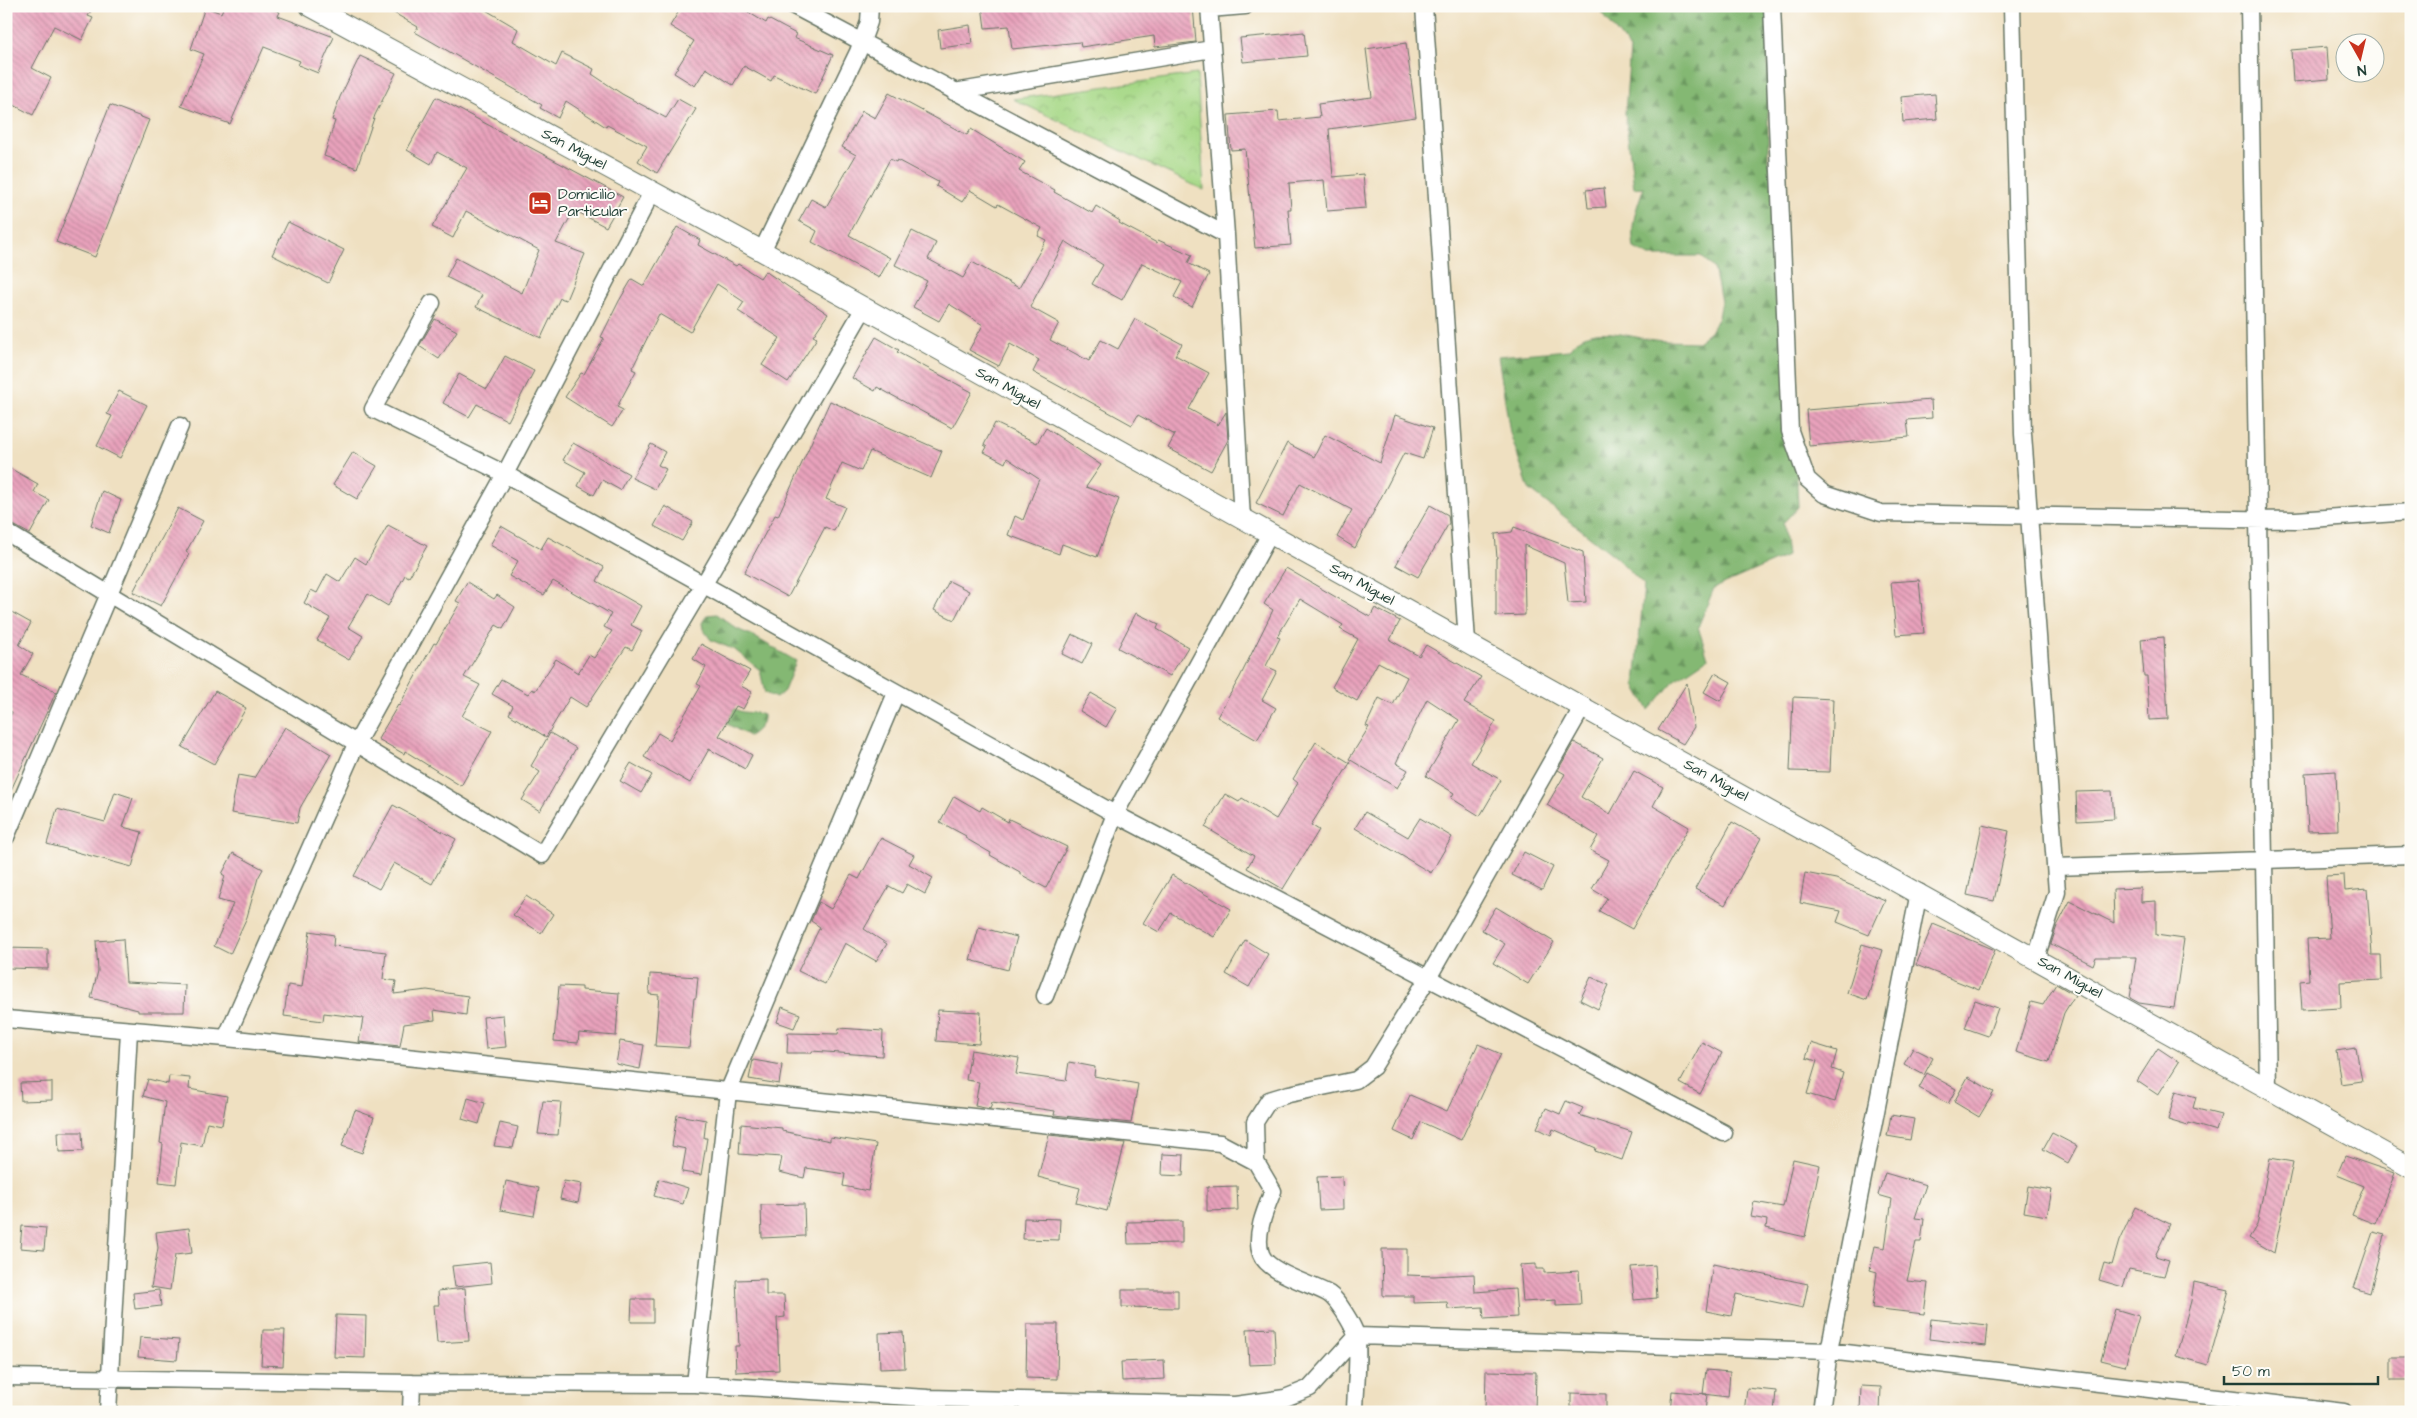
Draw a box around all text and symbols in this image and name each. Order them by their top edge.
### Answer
north arrow [2334,32,2384,82]
text: N [2356,59,2367,80]
street label: San Miguel [537,123,610,176]
place label: Domicilio Particular [558,184,627,222]
hotel icon: Domicilio Particular [527,190,553,216]
street label: San Miguel [971,362,1044,415]
street label: San Miguel [1325,558,1398,611]
street label: San Miguel [1679,754,1752,807]
street label: San Miguel [2033,951,2106,1004]
scale bar [2224,1353,2378,1385]
text: 50 m [2232,1361,2270,1382]

